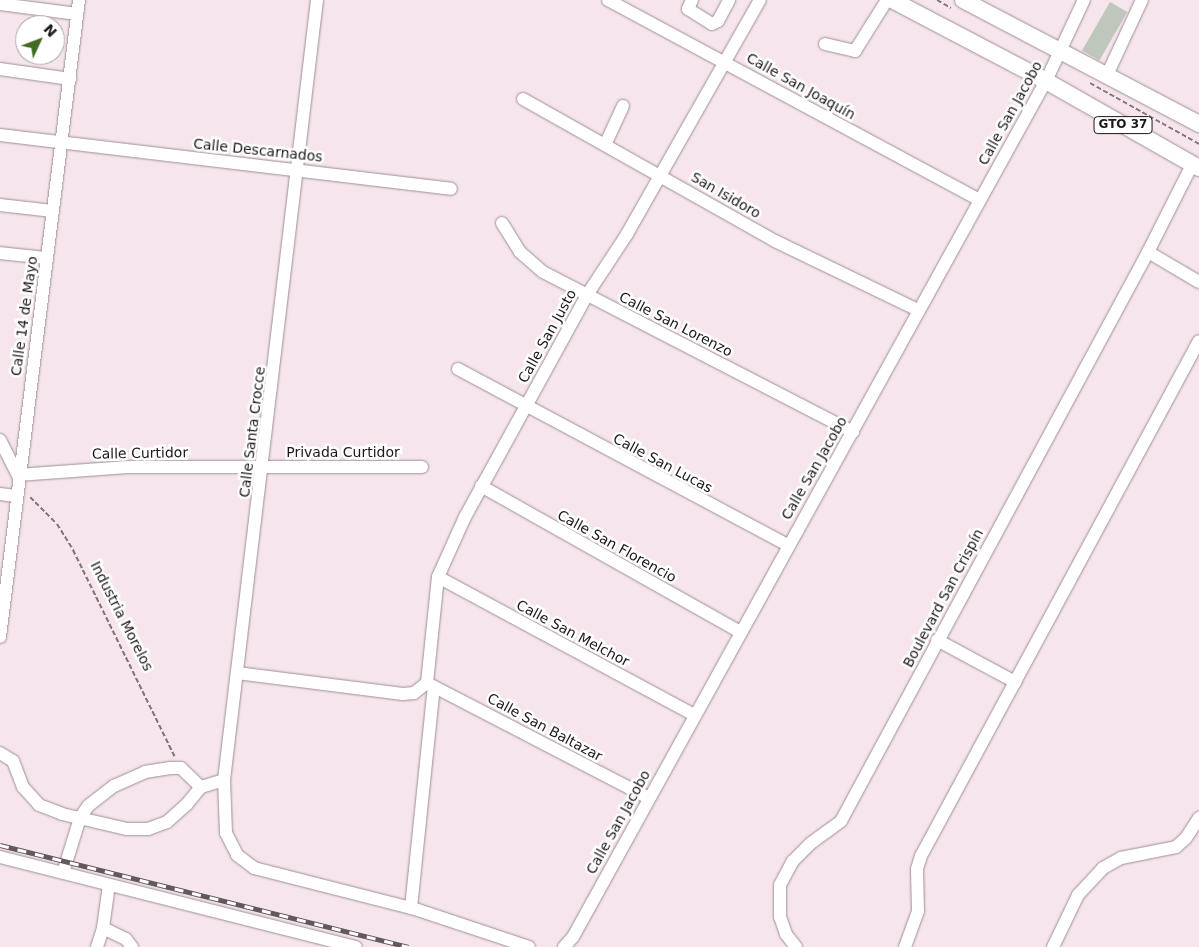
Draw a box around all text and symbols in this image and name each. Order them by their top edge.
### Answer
north arrow [15,15,65,65]
text: N [40,21,60,40]
street label: Calle San Joaquín [744,49,858,123]
street label: Calle San Jacobo [974,58,1046,168]
road number: GTO 37 [1093,116,1153,134]
street label: Calle Descarnados [193,135,323,165]
street label: San Isidoro [688,168,764,222]
street label: Calle 14 de Mayo [7,255,41,377]
street label: Calle San Justo [514,286,580,386]
street label: Calle San Lorenzo [617,288,735,360]
street label: Calle Santa Crocce [236,366,268,498]
street label: Calle San Jacobo [778,413,850,523]
street label: Calle San Lucas [611,430,715,496]
street label: Calle Curtidor [92,444,188,462]
street label: Privada Curtidor [286,444,400,460]
street label: Calle San Florencio [555,506,679,586]
street label: Boulevard San Crispín [899,526,987,670]
street label: Industria Morelos [87,558,157,674]
street label: Calle San Melchor [514,596,632,670]
street label: Calle San Baltazar [485,690,605,764]
street label: Calle San Jacobo [582,767,654,877]

